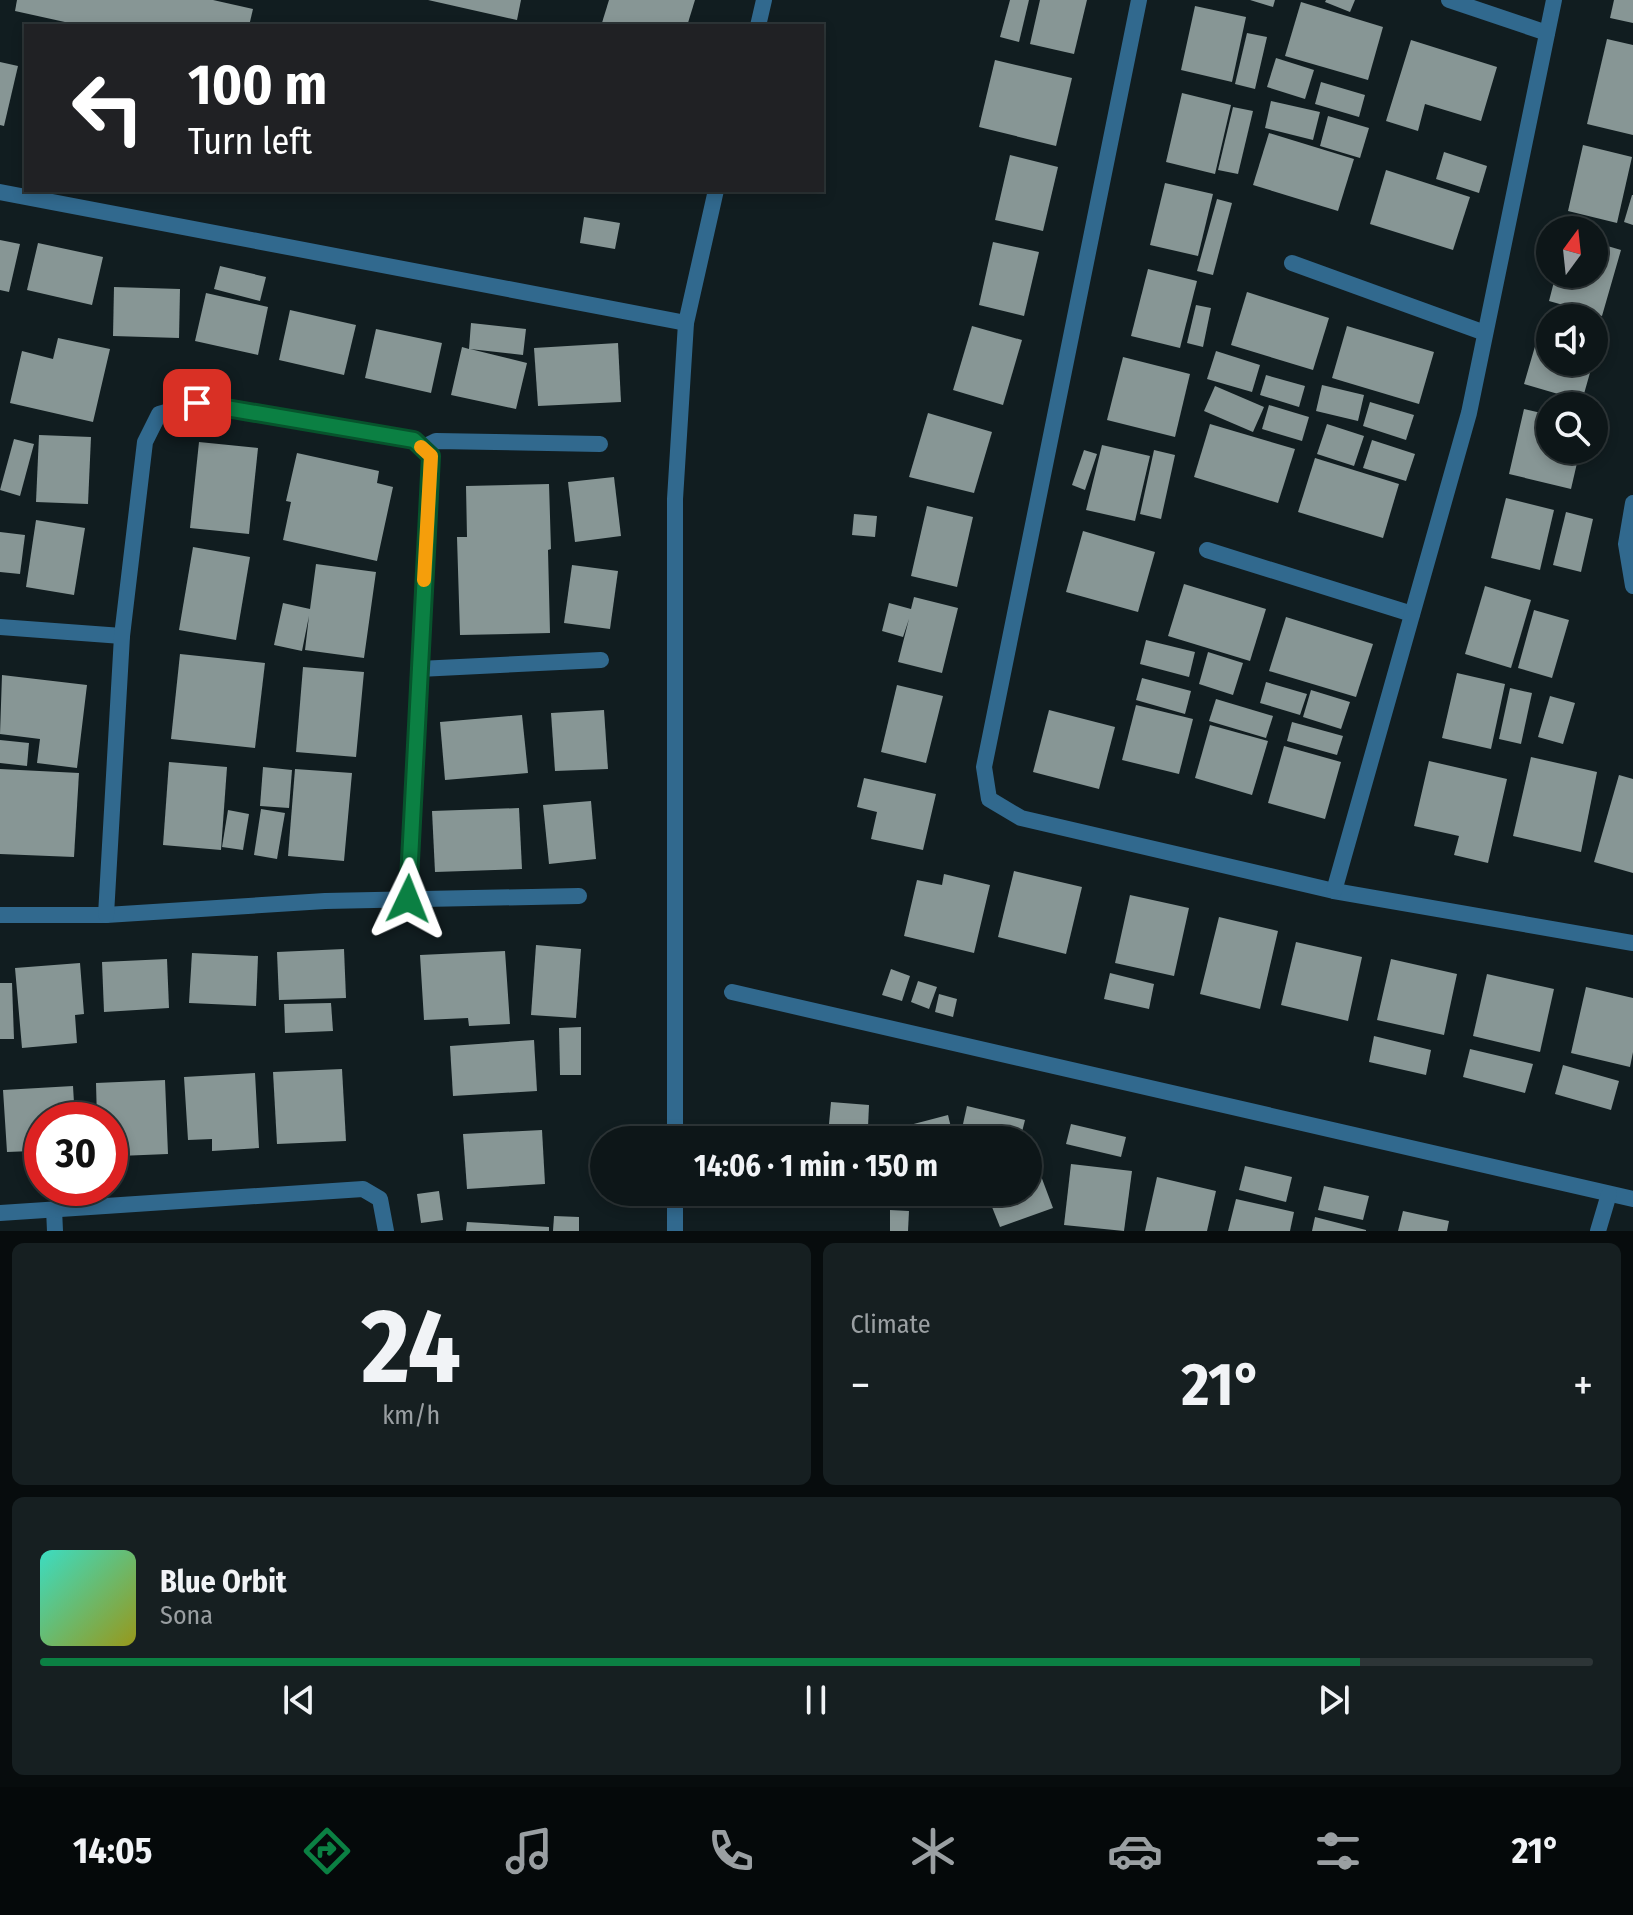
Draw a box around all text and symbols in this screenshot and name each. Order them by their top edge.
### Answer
text: 100 m [188,52,327,119]
icon: left [56,56,160,160]
text: Turn left [188,120,312,164]
north arrow [1536,216,1608,288]
map controls [1536,216,1608,464]
button: sound [1536,304,1608,376]
pin [163,369,231,437]
icon: arrive [175,381,219,425]
button: search [1536,392,1608,464]
position arrow [366,857,450,941]
speed limit sign: 30 [24,1102,128,1206]
text: 14:06 · 1 min · 150 m [694,1148,938,1184]
text: 24 [361,1285,461,1410]
text: Climate [851,1309,931,1340]
text: 21° [1182,1349,1262,1421]
text: − [851,1359,870,1412]
text: + [1573,1359,1593,1412]
text: km/h [382,1400,440,1431]
text: Blue Orbit [160,1564,286,1600]
text: Sona [160,1600,213,1631]
icon: previous [277,1678,321,1722]
icon: pause [794,1678,838,1722]
icon: next [1312,1678,1356,1722]
icon: directions [299,1823,355,1879]
icon: music [501,1823,557,1879]
icon: phone [703,1823,759,1879]
icon: climate [905,1823,961,1879]
icon: car [1107,1823,1163,1879]
icon: filters [1310,1823,1366,1879]
text: 14:05 [73,1829,152,1873]
text: 21° [1512,1829,1560,1873]

